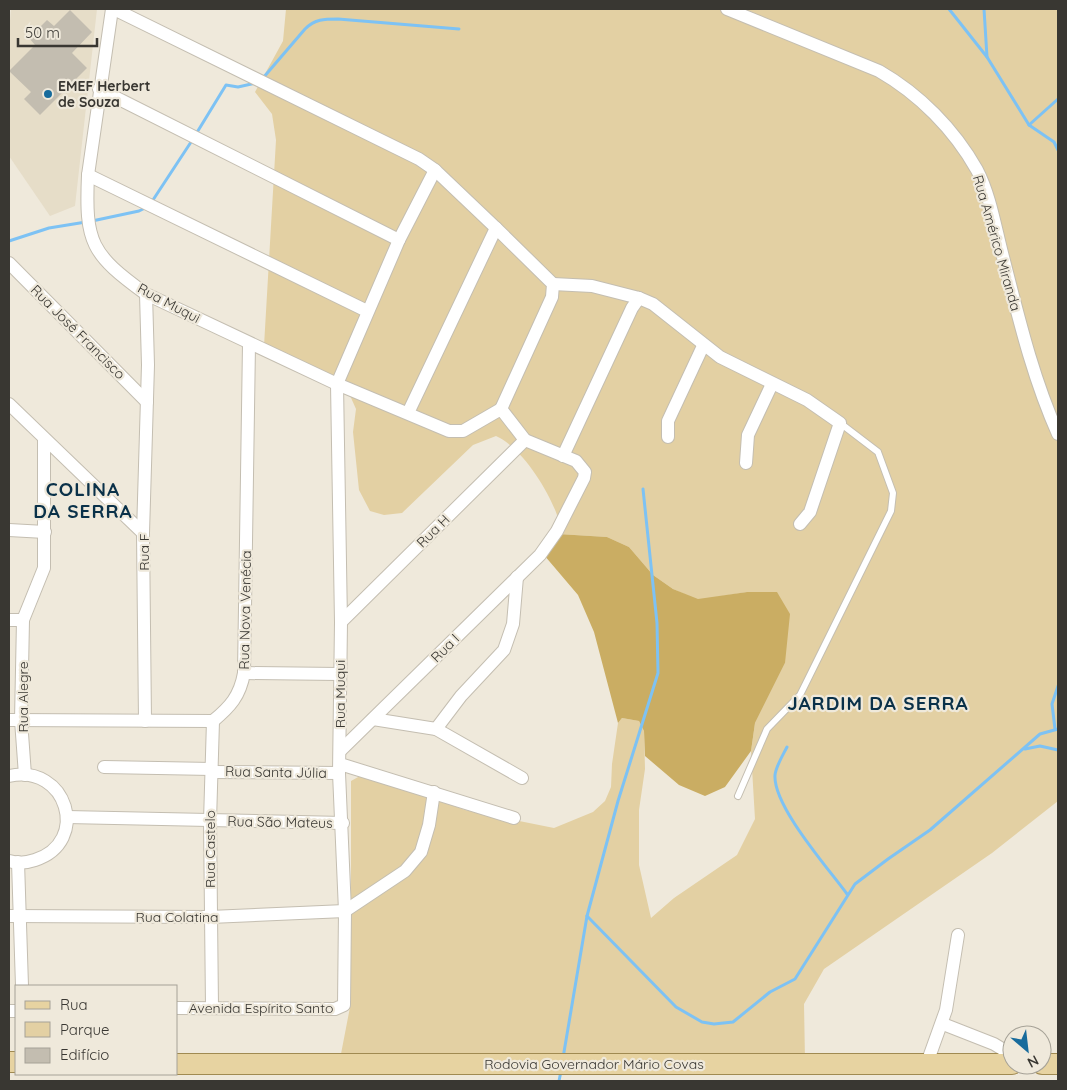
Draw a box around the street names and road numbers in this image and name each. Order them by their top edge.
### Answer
street label: Rua Américo Miranda [969,173,1025,313]
street label: Rua Muqui [135,279,203,327]
street label: Rua José Francisco [27,281,129,383]
street label: Rua H [413,511,453,551]
street label: Rua F [135,533,153,571]
street label: Rua Nova Venécia [235,550,255,670]
street label: Rua I [427,630,463,666]
street label: Rua Muqui [331,660,349,728]
street label: Rua Alegre [14,661,32,733]
street label: Rua Santa Júlia [225,762,327,782]
street label: Rua Castelo [201,810,219,888]
street label: Rua São Mateus [227,812,333,832]
street label: Rua Colatina [135,908,219,926]
street label: Avenida Espírito Santo [189,999,333,1017]
street label: Rodovia Governador Mário Covas [484,1055,704,1073]

